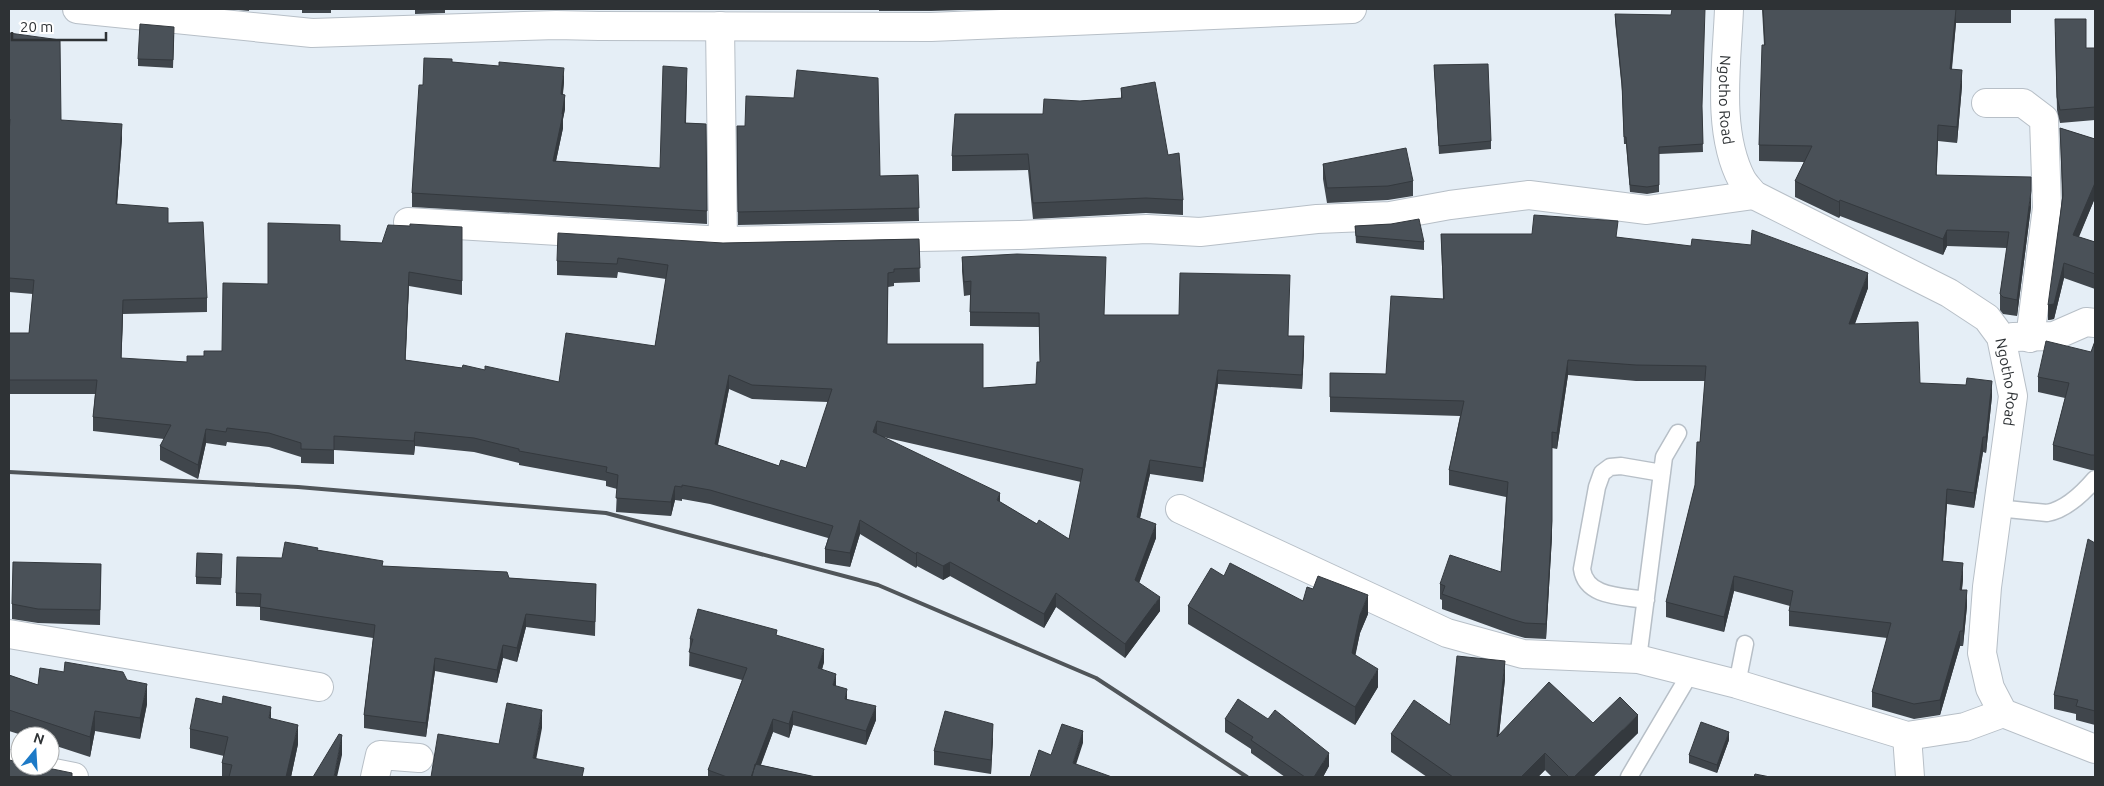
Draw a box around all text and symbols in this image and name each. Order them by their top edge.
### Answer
scale bar [12,10,106,42]
text: 20 m [20,18,53,35]
street label: Ngotho Road [1716,55,1738,146]
street label: Ngotho Road [1993,336,2022,427]
north arrow [10,726,60,776]
text: N [32,729,46,748]

